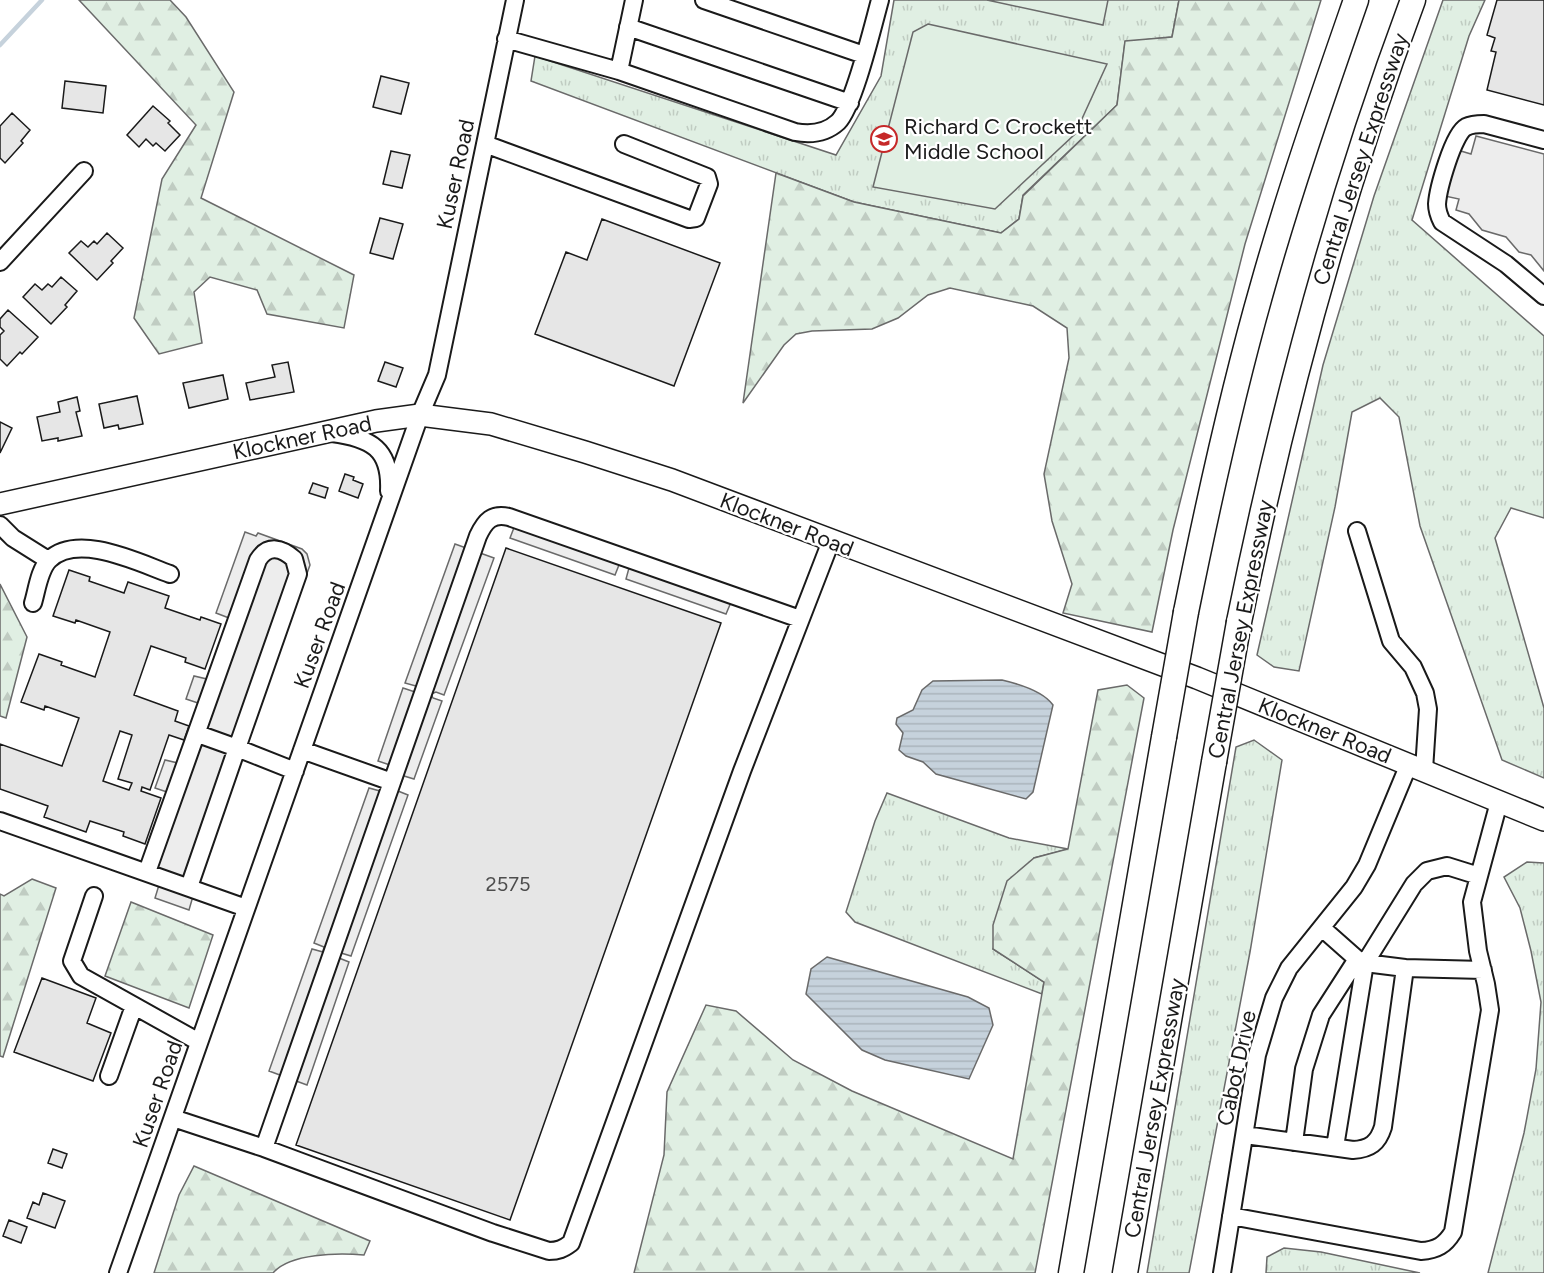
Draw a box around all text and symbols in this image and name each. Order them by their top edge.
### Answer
street label: Central Jersey Expressway [1307,29,1414,288]
place label: Richard C Crockett Middle School [904,113,1092,165]
street label: Kuser Road [431,117,480,231]
school or university icon: Richard C Crockett Middle School [869,124,899,154]
street label: Klockner Road [230,410,374,465]
street label: Klockner Road [716,487,858,562]
street label: Central Jersey Expressway [1202,497,1279,761]
street label: Kuser Road [288,578,351,692]
street label: Klockner Road [1254,691,1395,769]
house number: 2575 [486,872,530,896]
street label: Central Jersey Expressway [1118,976,1191,1240]
street label: Cabot Drive [1211,1008,1262,1128]
street label: Kuser Road [127,1037,188,1151]

